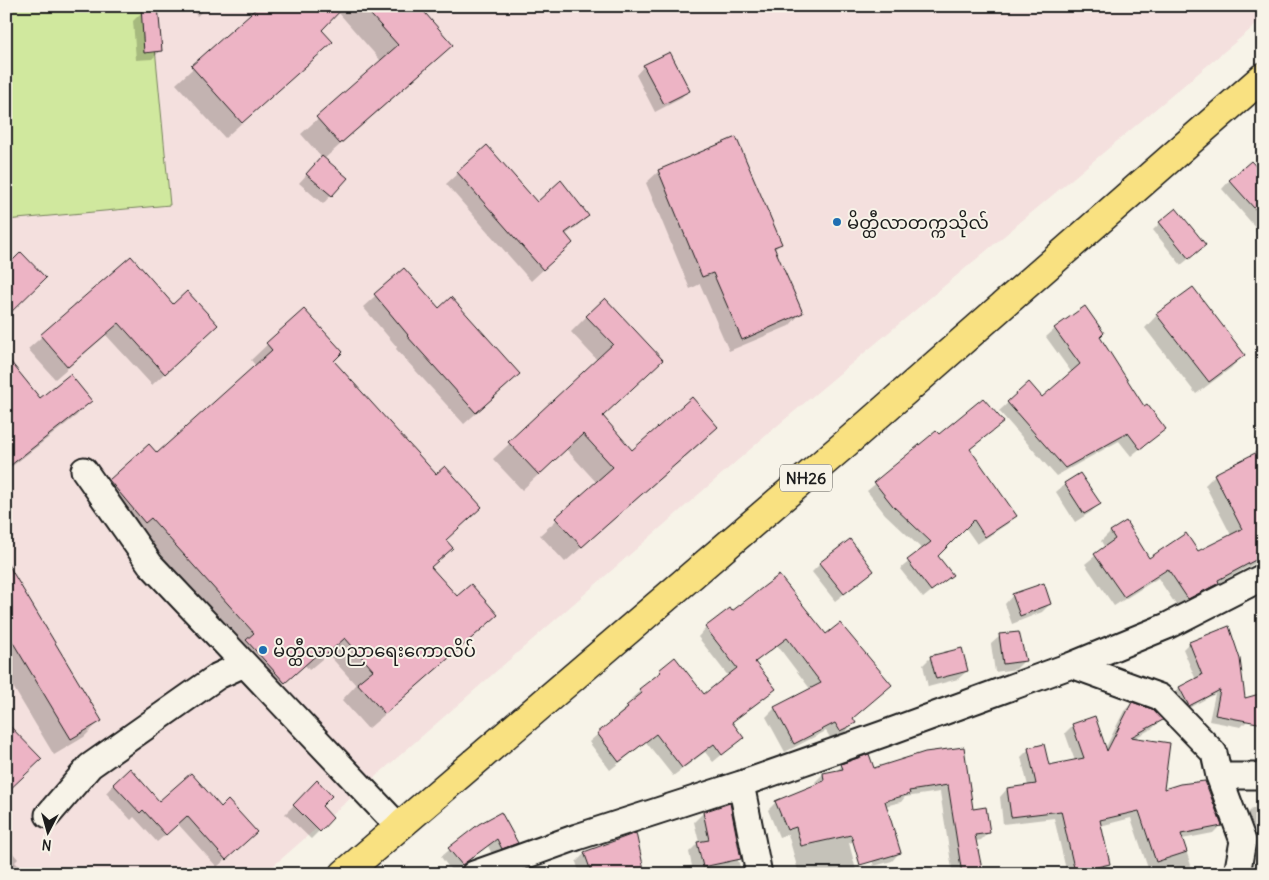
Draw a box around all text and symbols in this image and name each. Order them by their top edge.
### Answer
place label: မိတ္ထီလာတက္ကသိုလ် [847,209,989,238]
marker: မိတ္ထီလာတက္ကသိုလ် [831,216,843,228]
road number: NH26 [780,464,832,492]
place label: မိတ္ထီလာပညာရေးကောလိပ် [273,637,476,666]
marker: မိတ္ထီလာပညာရေးကောလိပ် [257,644,269,656]
north arrow [22,808,72,858]
text: N [41,835,52,854]

